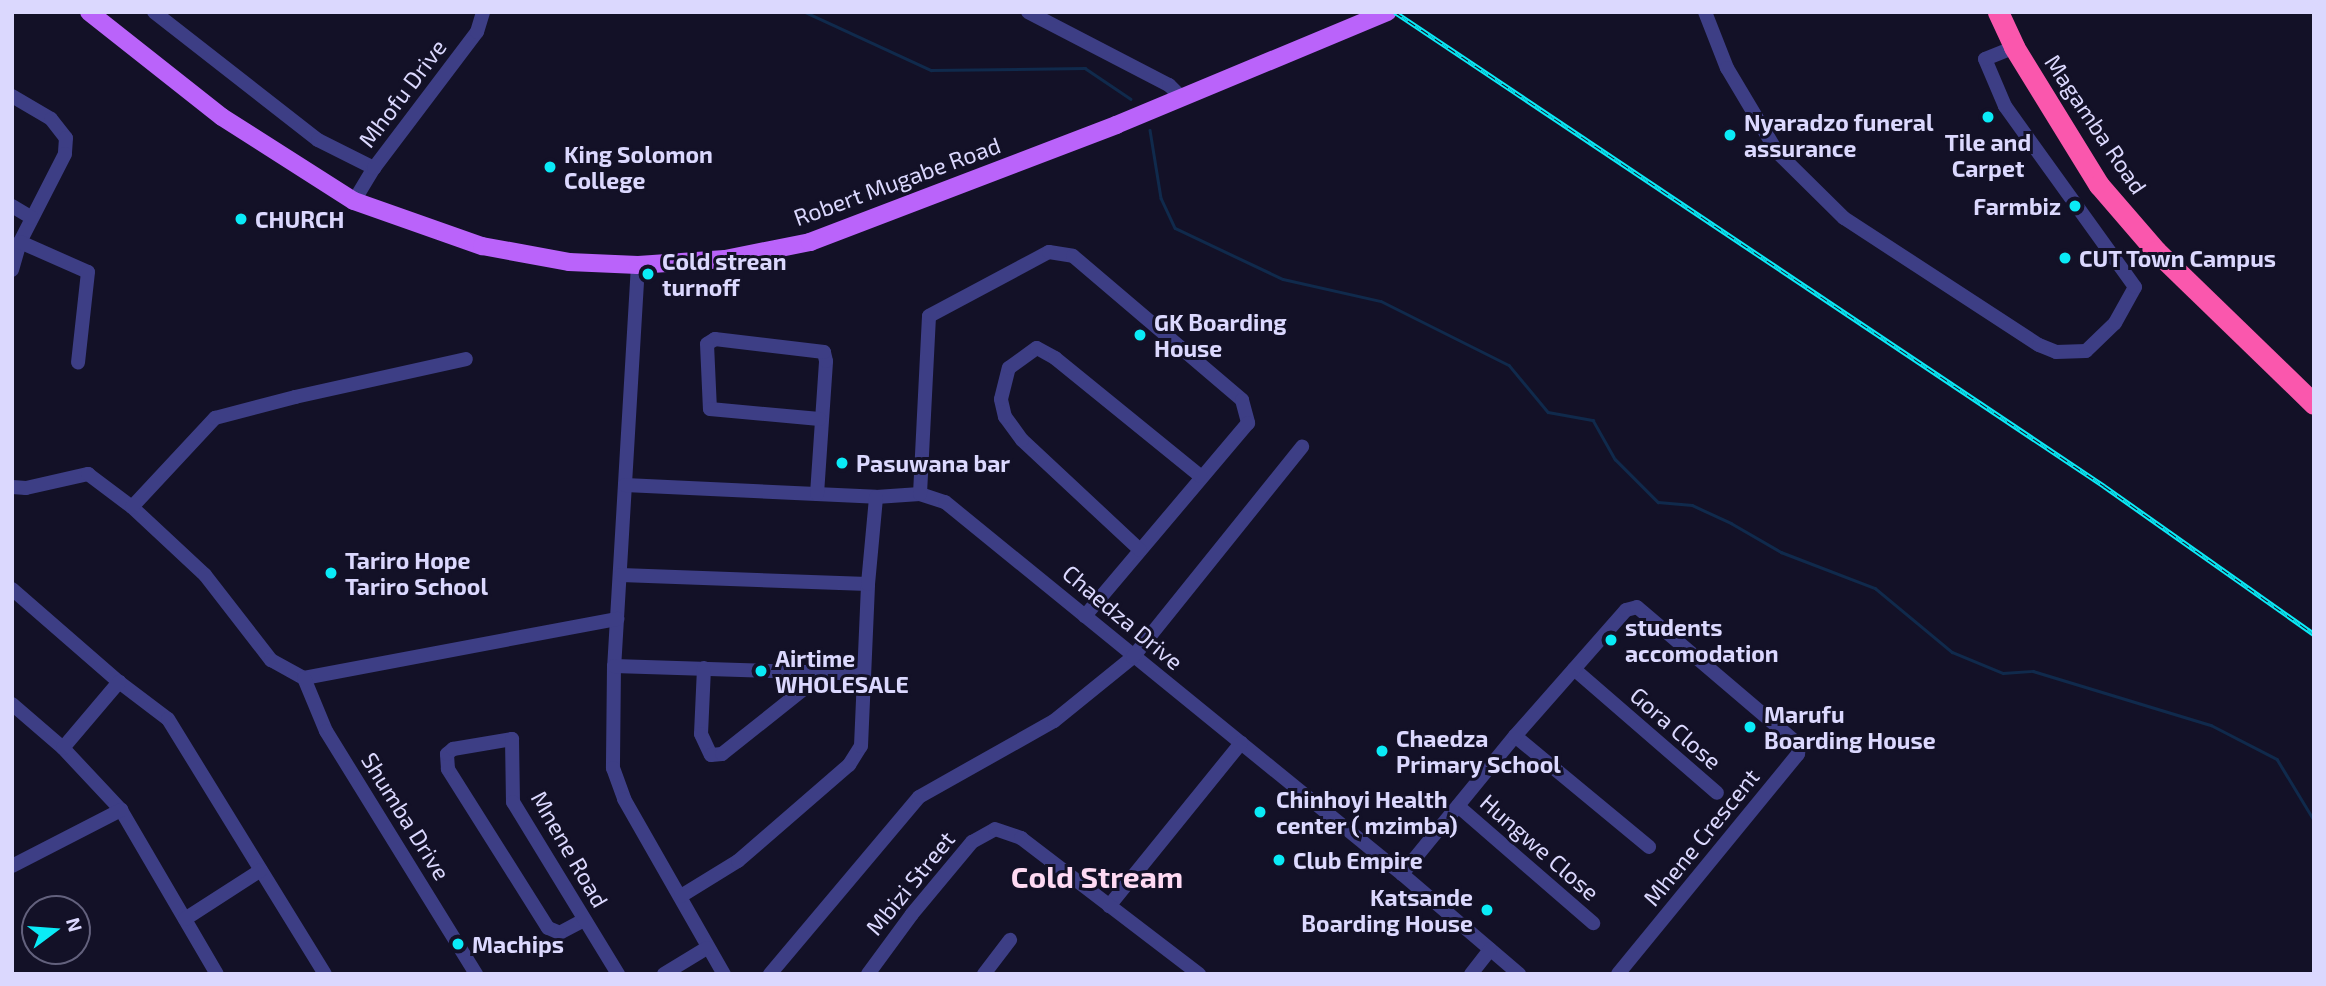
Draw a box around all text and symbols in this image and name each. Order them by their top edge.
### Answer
street label: Mhofu Drive [352,34,452,152]
street label: Magamba Road [2039,49,2153,199]
place label: Nyaradzo funeral assurance [1744,108,1934,162]
marker: Tile and Carpet [1980,109,1996,125]
marker: Nyaradzo funeral assurance [1722,127,1738,143]
place label: Tile and Carpet [1945,128,2031,182]
street label: Robert Mugabe Road [790,131,1004,231]
place label: King Solomon College [564,140,713,194]
marker: King Solomon College [542,159,558,175]
place label: Farmbiz [1973,192,2061,220]
marker: Farmbiz [2067,198,2083,214]
place label: CHURCH [255,205,344,233]
marker: CHURCH [233,211,249,227]
place label: CUT Town Campus [2079,244,2277,272]
place label: Cold strean turnoff [662,247,787,301]
marker: CUT Town Campus [2057,250,2073,266]
marker: Cold strean turnoff [640,266,656,282]
place label: GK Boarding House [1154,308,1287,362]
marker: GK Boarding House [1132,327,1148,343]
place label: Pasuwana bar [856,449,1010,477]
marker: Pasuwana bar [834,455,850,471]
place label: Tariro Hope Tariro School [345,546,488,600]
street label: Chaedza Drive [1057,559,1189,675]
marker: Tariro Hope Tariro School [323,565,339,581]
place label: students accomodation [1625,613,1779,667]
marker: students accomodation [1603,632,1619,648]
place label: Airtime WHOLESALE [775,644,909,698]
marker: Airtime WHOLESALE [753,663,769,679]
street label: Gora Close [1625,681,1727,775]
place label: Marufu Boarding House [1764,700,1936,754]
marker: Marufu Boarding House [1742,719,1758,735]
place label: Chaedza Primary School [1396,724,1561,778]
marker: Chaedza Primary School [1374,743,1390,759]
street label: Shumba Drive [356,747,456,885]
street label: Mhene Crescent [1637,763,1765,911]
place label: Chinhoyi Health center ( mzimba) [1276,785,1458,839]
street label: Mnene Road [526,786,614,912]
street label: Hungwe Close [1475,788,1605,906]
marker: Chinhoyi Health center ( mzimba) [1250,802,1270,822]
street label: Mbizi Street [860,826,960,940]
place label: Club Empire [1293,846,1423,874]
marker: Club Empire [1271,852,1287,868]
district label: Cold Stream [1011,858,1183,894]
place label: Katsande Boarding House [1301,883,1473,937]
north arrow [21,895,91,965]
marker: Katsande Boarding House [1479,902,1495,918]
text: N [62,915,88,934]
place label: Machips [472,930,564,958]
marker: Machips [450,936,466,952]

